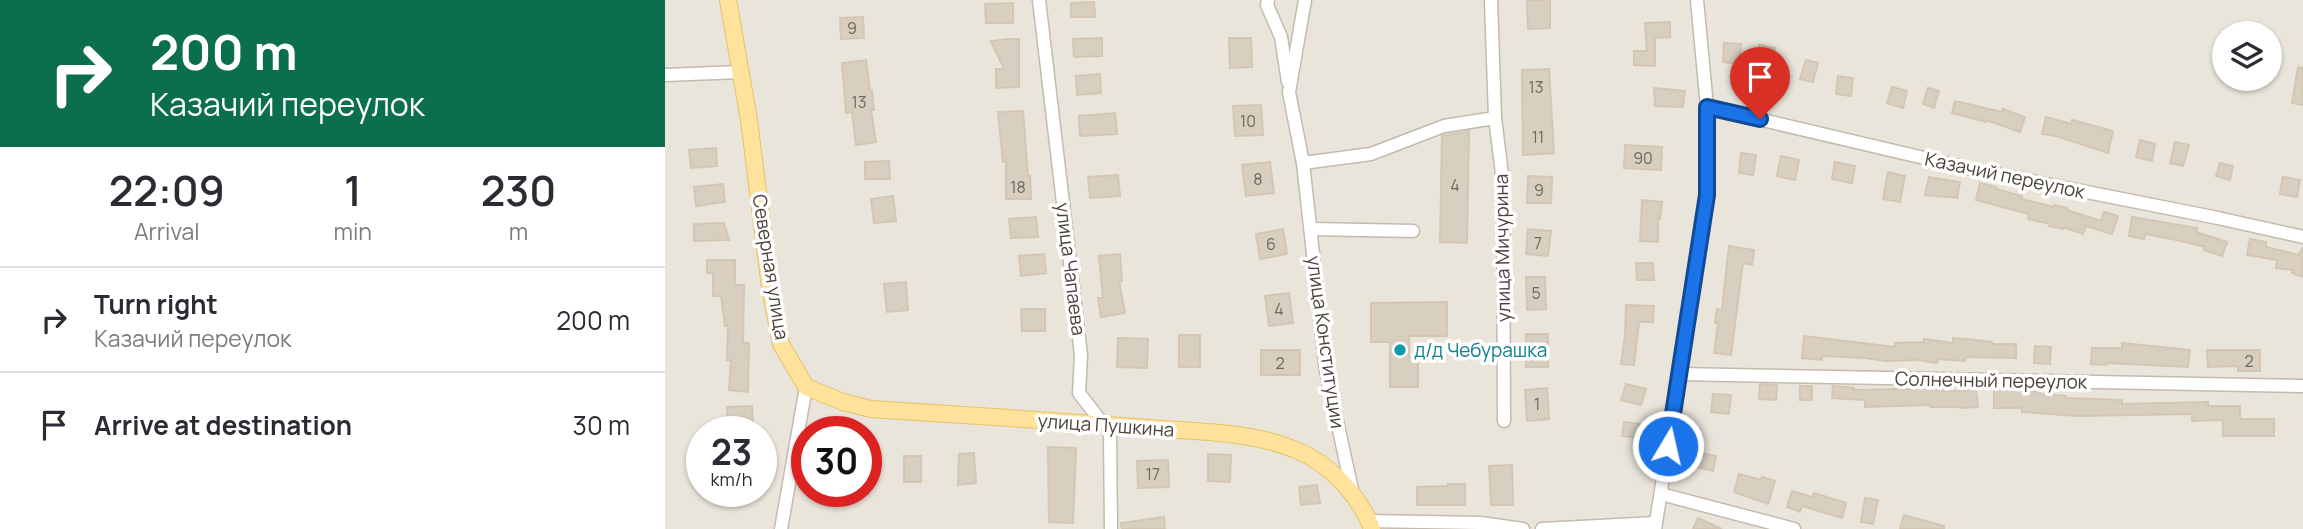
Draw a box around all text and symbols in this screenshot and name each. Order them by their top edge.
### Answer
house number: 9 [847,17,857,39]
text: 200 m [150,18,298,85]
map controls [2212,21,2282,91]
button: layers [2212,21,2282,91]
icon: right [35,28,126,119]
pin [1730,47,1790,119]
icon: arrive [1741,58,1779,96]
house number: 13 [1528,76,1544,98]
text: Казачий переулок [150,82,425,126]
house number: 13 [851,91,867,113]
house number: 10 [1240,110,1256,132]
house number: 11 [1532,126,1544,148]
street label: Казачий переулок [1923,145,2088,205]
house number: 90 [1633,147,1653,169]
text: 22:09 [109,161,225,219]
text: 1 [344,161,362,219]
text: 230 [481,161,556,219]
house number: 8 [1253,168,1263,190]
house number: 4 [1450,174,1460,196]
street label: улица Мичурина [1488,174,1516,322]
house number: 18 [1010,176,1026,198]
house number: 9 [1534,179,1544,201]
street label: Северная улица [747,192,795,342]
street label: улица Чапаева [1050,201,1092,337]
text: Arrival [134,215,200,247]
text: min [333,215,372,247]
text: m [509,215,528,247]
house number: 7 [1534,232,1542,254]
house number: 6 [1266,233,1276,255]
street label: улица Конституции [1301,254,1351,430]
house number: 5 [1531,282,1541,304]
text: Turn right [94,286,218,322]
house number: 4 [1274,298,1284,320]
icon: right [35,301,73,339]
text: 200 m [556,302,630,338]
text: Казачий переулок [94,322,291,354]
place label: д/д Чебурашка [1414,337,1547,363]
marker: д/д Чебурашка [1392,342,1408,358]
house number: 2 [2244,350,2254,372]
house number: 2 [1275,352,1285,374]
street label: Солнечный переулок [1895,365,2088,395]
house number: 1 [1534,393,1540,415]
icon: arrive [35,406,73,444]
text: Arrive at destination [94,407,352,443]
text: 30 m [573,407,630,443]
street label: улица Пушкина [1037,407,1175,443]
position arrow [1631,409,1705,483]
speed limit sign: 30 [791,416,882,507]
text: 23 [711,428,752,476]
house number: 17 [1146,463,1160,485]
text: km/h [711,467,752,491]

